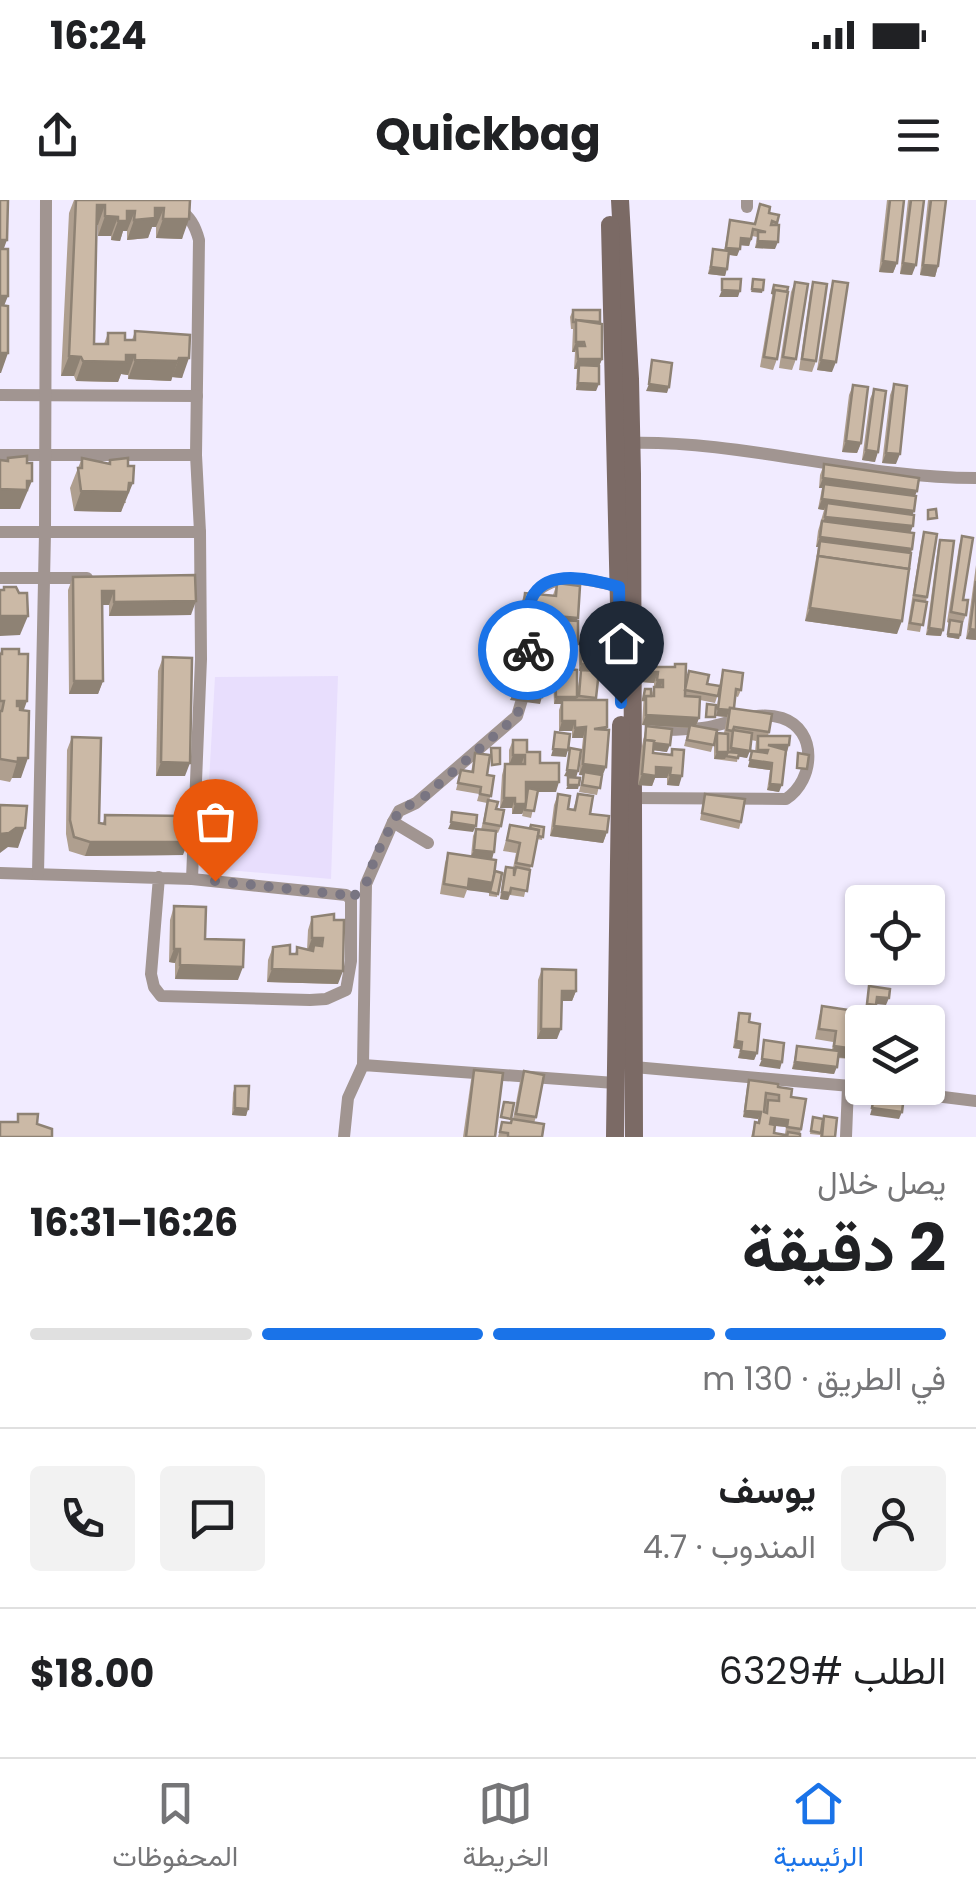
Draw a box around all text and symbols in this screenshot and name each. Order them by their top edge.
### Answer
text: 16:24 [50,9,147,62]
text: Quickbag [375,103,601,166]
icon: share [30,108,85,163]
icon: menu [891,108,946,163]
courier [478,600,578,700]
pin [579,601,664,704]
icon: home [594,616,649,671]
icon: bike [501,623,556,678]
pin [173,779,258,882]
icon: bag [188,794,243,849]
map controls [845,885,945,1105]
button: locate [845,885,945,985]
button: layers [845,1005,945,1105]
text: يصل خلال [817,1160,946,1205]
text: 16:26–16:31 [30,1196,238,1249]
text: 2 دقيقة [742,1203,946,1294]
text: في الطريق · 130 m [702,1356,946,1401]
text: يوسف [719,1463,816,1516]
button: phone [30,1466,135,1571]
button: chat [160,1466,265,1571]
button: person [841,1466,946,1571]
text: المندوب · 4.7 [643,1524,816,1569]
text: الطلب #6329 [719,1644,946,1697]
text: $18.00 [30,1647,154,1700]
tab: المحفوظات [112,1776,238,1881]
tab: الخريطة [463,1776,549,1881]
tab: الرئيسية [773,1776,864,1881]

